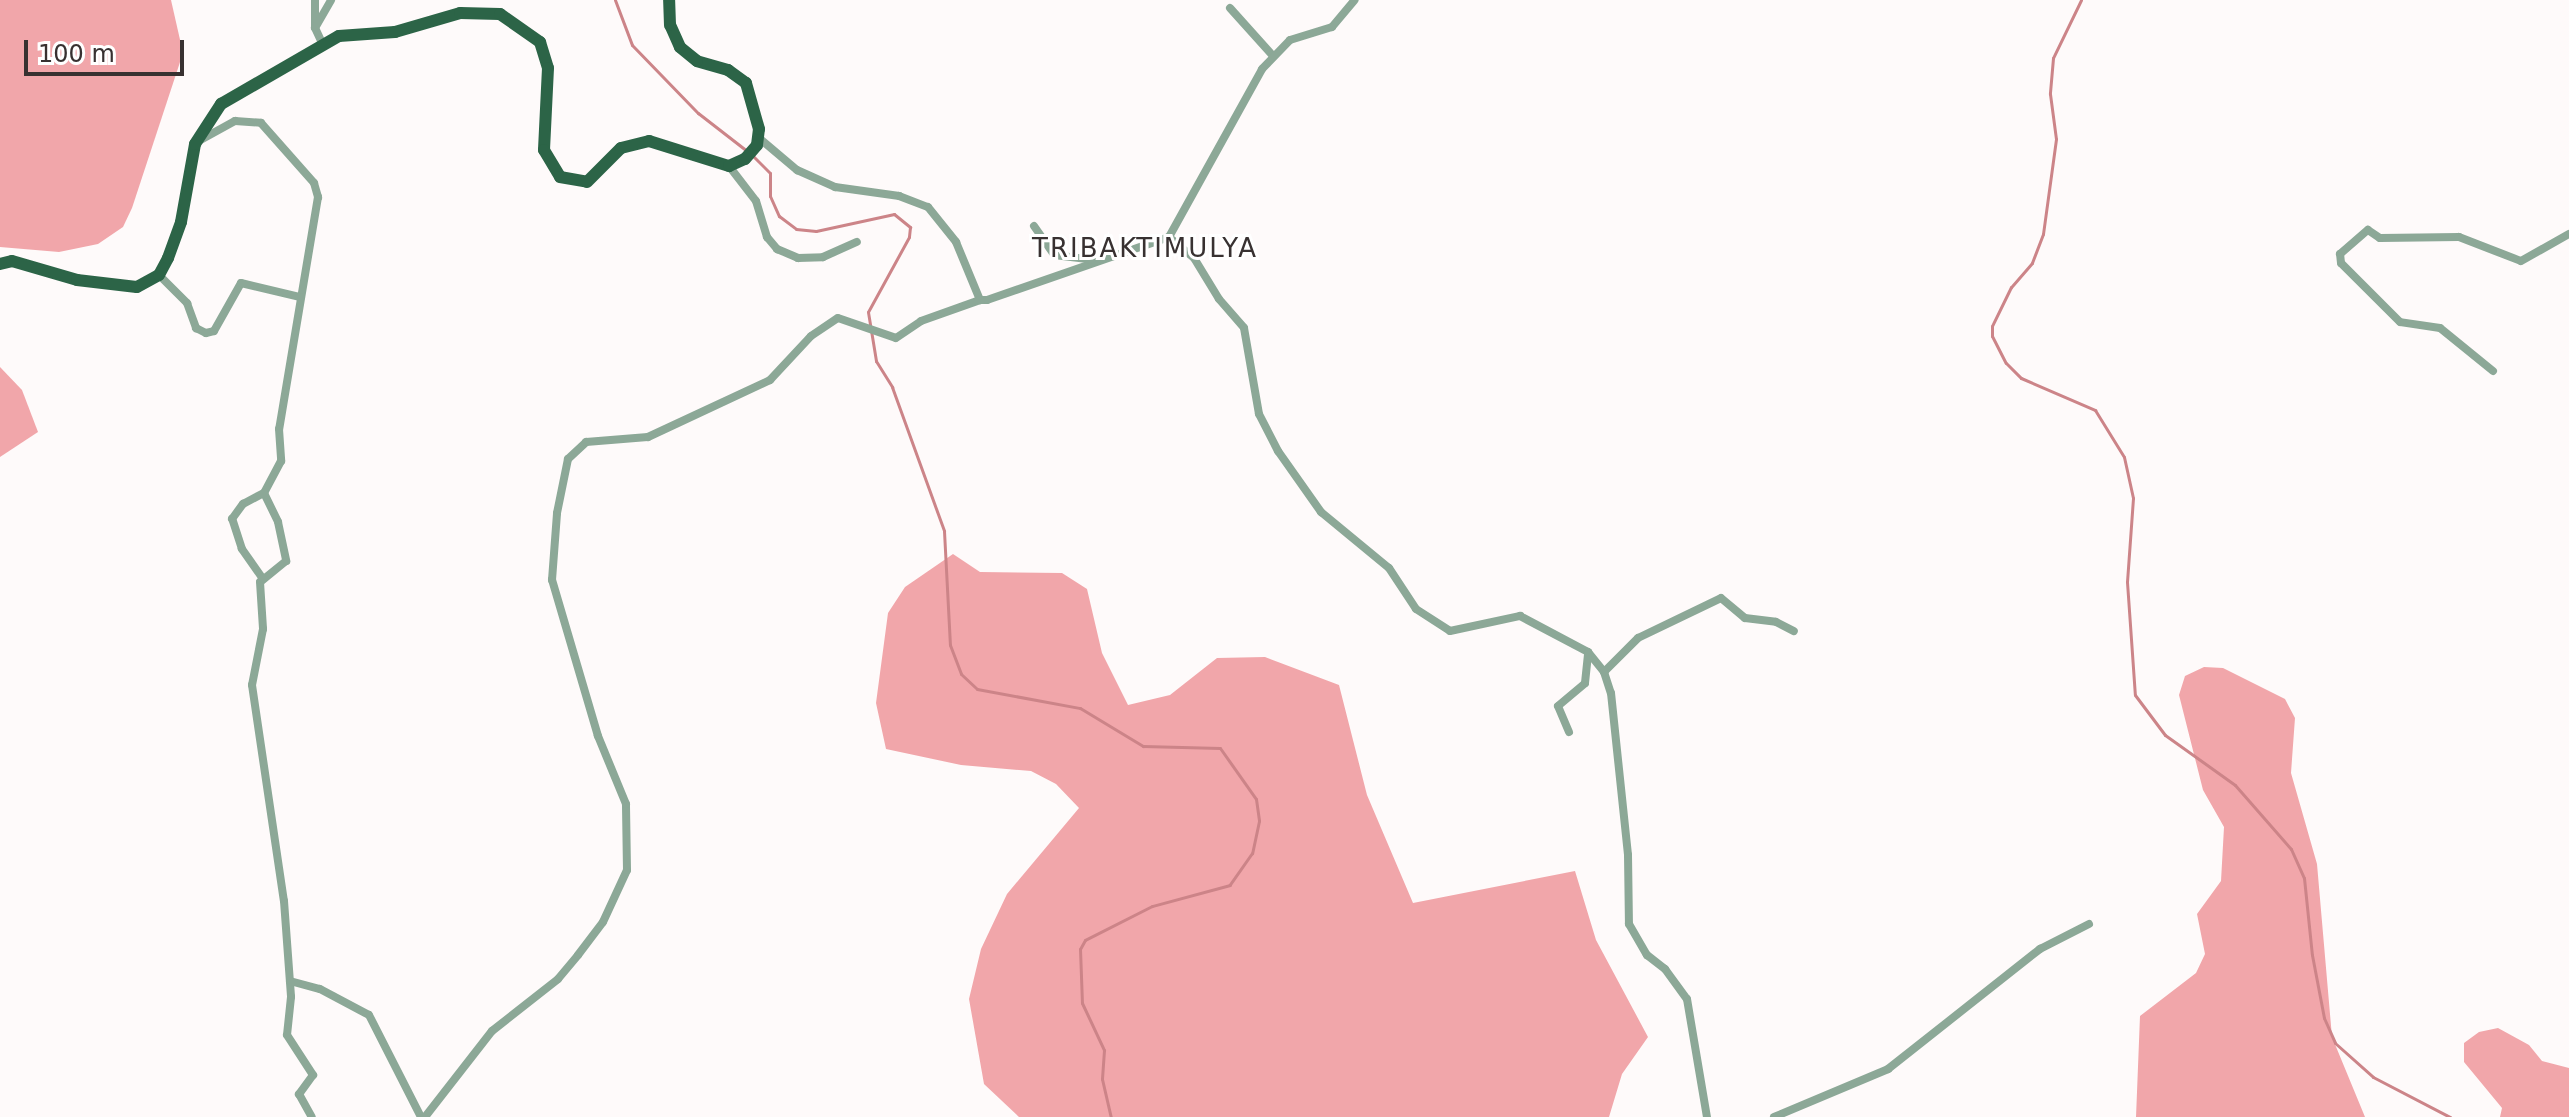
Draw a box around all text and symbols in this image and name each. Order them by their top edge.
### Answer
scale bar [28,24,188,74]
text: 100 m [38,40,115,68]
district label: TRIBAKTIMULYA [1032,233,1258,265]

